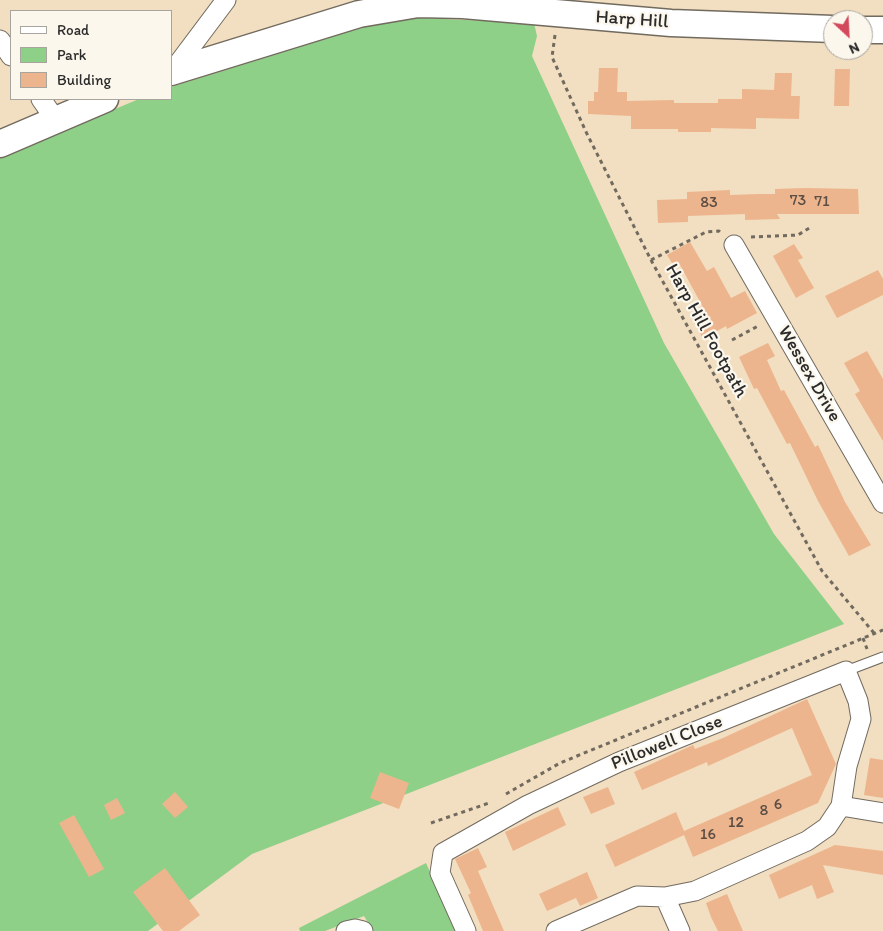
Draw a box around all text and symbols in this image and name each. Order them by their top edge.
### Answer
street label: Harp Hill [595,6,669,34]
legend [10,10,172,100]
north arrow [823,10,873,60]
text: Road [57,21,89,39]
text: N [846,38,862,58]
text: Park [57,46,87,64]
text: Building [57,71,111,89]
house number: 73 [790,191,806,211]
house number: 71 [814,192,830,212]
house number: 83 [700,193,718,213]
street label: Harp Hill Footpath [660,260,752,402]
street label: Wessex Drive [772,322,846,426]
street label: Pillowell Close [608,710,726,776]
house number: 6 [774,795,782,815]
house number: 8 [760,801,768,821]
house number: 12 [728,813,744,833]
house number: 16 [700,825,716,845]

